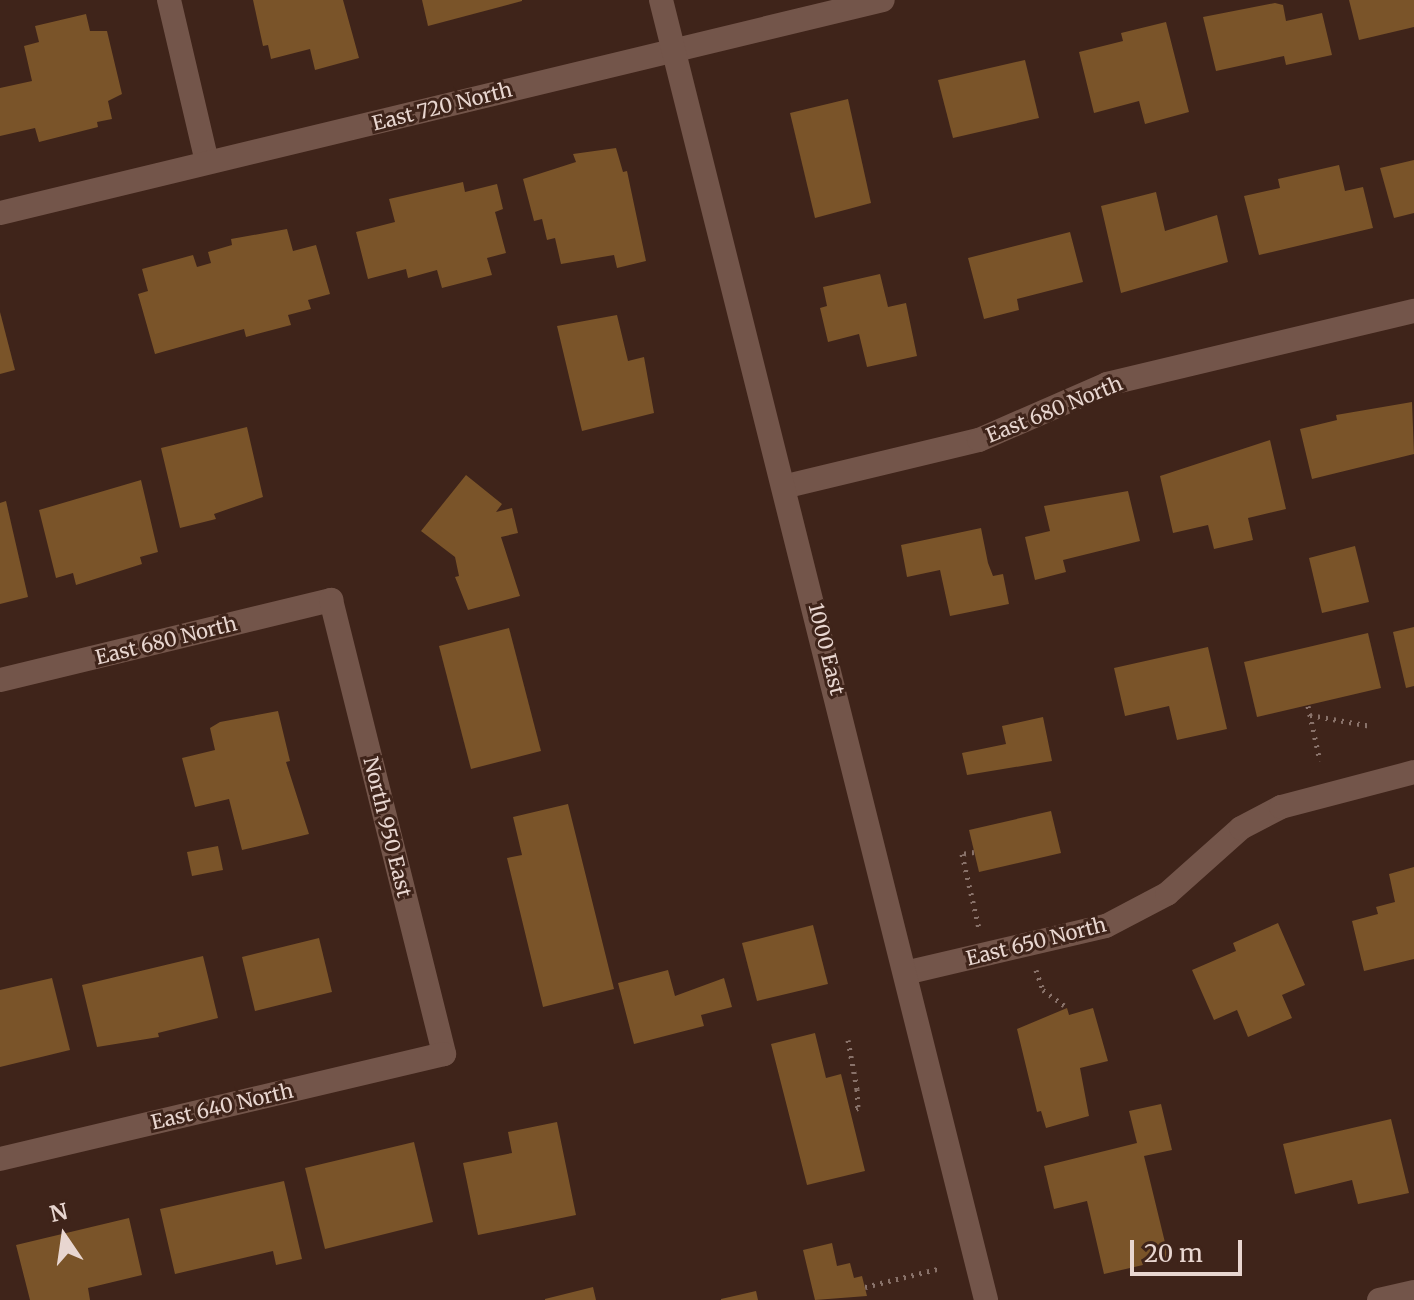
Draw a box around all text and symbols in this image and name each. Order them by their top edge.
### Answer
street label: East 720 North [369,77,515,135]
street label: East 680 North [982,371,1126,447]
street label: 1000 East [804,601,850,697]
street label: East 680 North [93,611,239,669]
street label: North 950 East [359,754,417,900]
street label: East 650 North [963,912,1109,970]
street label: East 640 North [149,1078,295,1134]
north arrow [24,1196,104,1276]
text: N [47,1197,70,1228]
scale bar [1134,1224,1246,1274]
text: 20 m [1144,1238,1203,1269]

